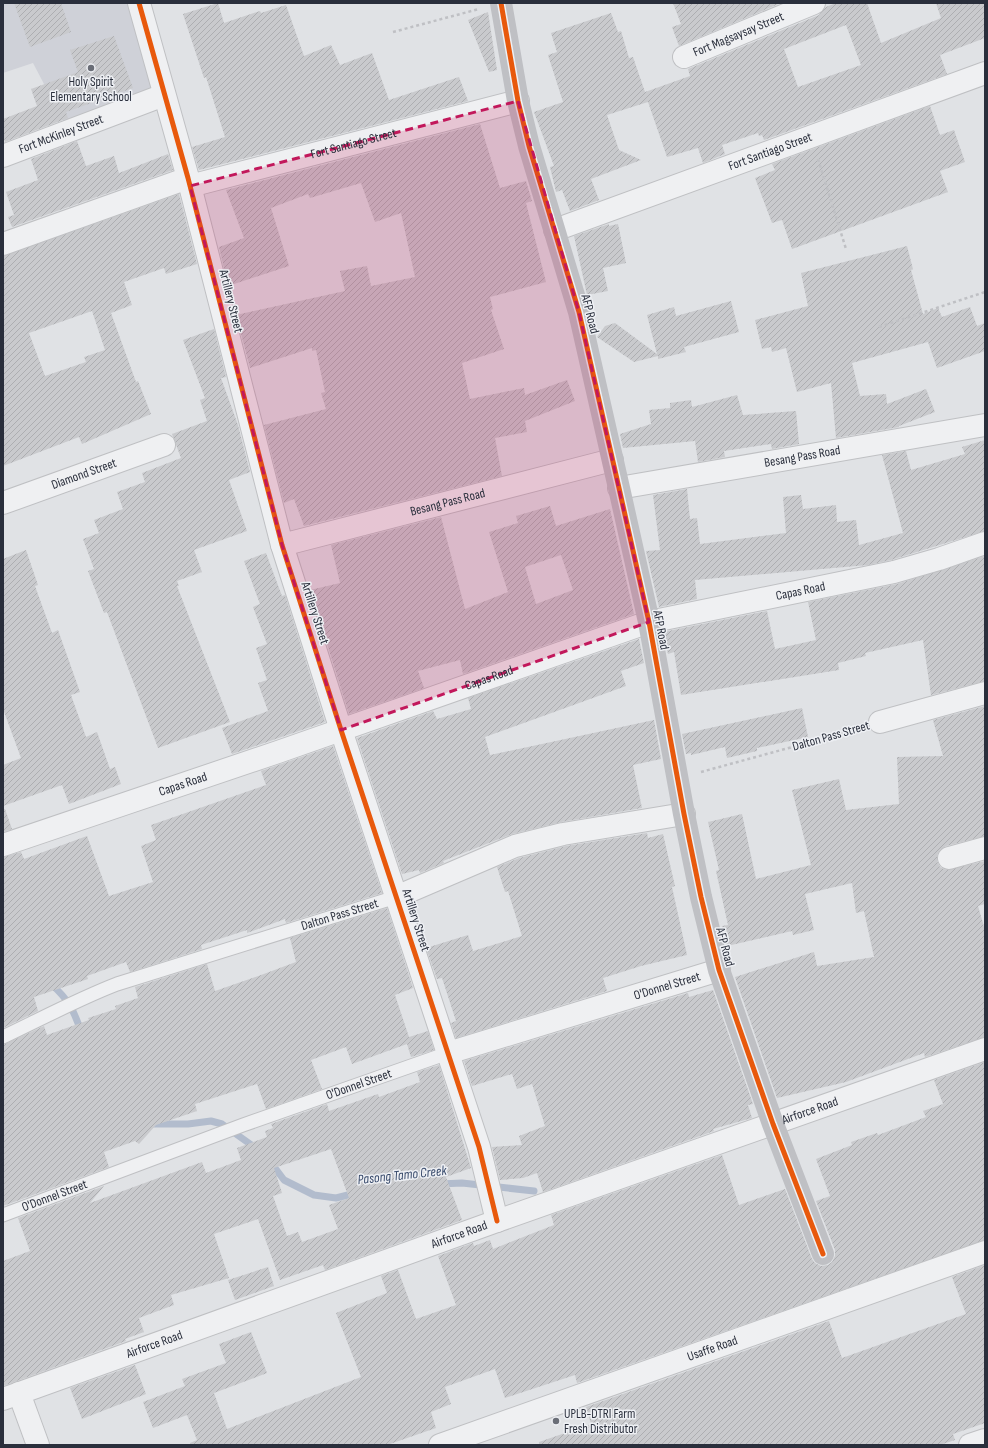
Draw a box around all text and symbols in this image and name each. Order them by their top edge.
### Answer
street label: Fort Magsaysay Street [691,8,786,60]
marker: Holy Spirit Elementary School [86,63,96,73]
place label: Holy Spirit Elementary School [50,74,132,105]
street label: Fort McKinley Street [16,111,105,157]
street label: Fort Santiago Street [309,125,398,162]
street label: Fort Santiago Street [726,129,814,174]
street label: Artillery Street [215,267,247,334]
street label: AFP Road [577,292,603,335]
street label: Besang Pass Road [763,442,842,471]
street label: Diamond Street [49,455,119,493]
street label: Besang Pass Road [408,485,487,520]
street label: Capas Road [774,578,827,604]
street label: Artillery Street [297,579,333,646]
street label: AFP Road [649,608,673,651]
street label: Capas Road [463,662,515,694]
street label: Dalton Pass Street [791,717,872,755]
street label: Capas Road [157,769,209,800]
street label: Artillery Street [398,886,434,953]
street label: Dalton Pass Street [299,895,380,934]
street label: AFP Road [712,925,738,968]
street label: O'Donnel Street [632,968,702,1004]
street label: O'Donnel Street [324,1065,394,1103]
street label: Airforce Road [779,1093,840,1128]
water label: Pasong Tamo Creek [357,1162,448,1188]
street label: O'Donnel Street [20,1176,89,1215]
street label: Airforce Road [428,1217,490,1252]
street label: Airforce Road [123,1327,185,1362]
street label: Usaffe Road [685,1332,740,1365]
place label: UPLB-DTRI Farm Fresh Distributor [564,1406,638,1437]
marker: UPLB-DTRI Farm Fresh Distributor [551,1416,561,1426]

